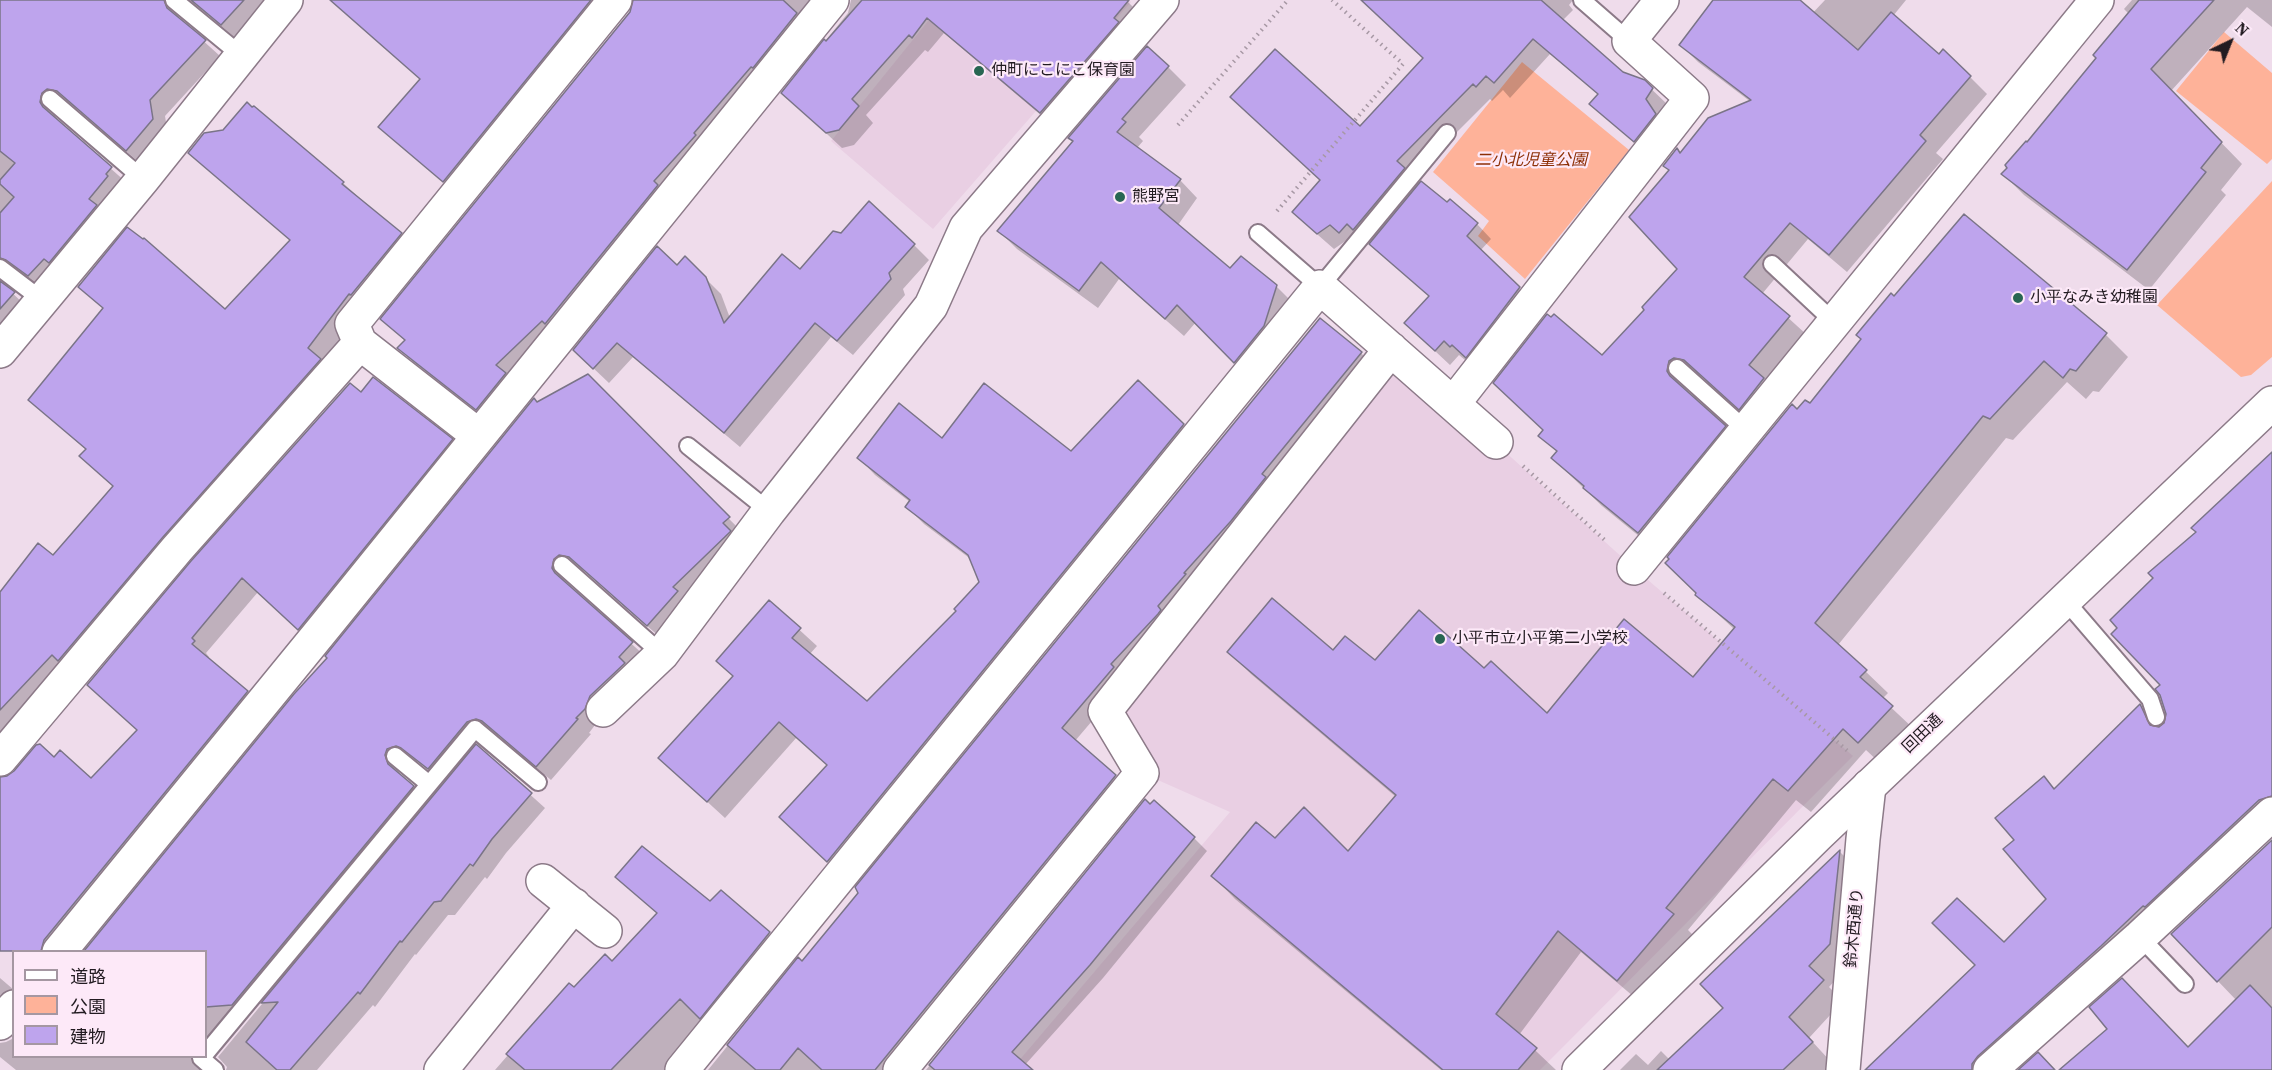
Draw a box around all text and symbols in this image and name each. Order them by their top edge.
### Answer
north arrow [2200,12,2260,72]
text: N [2231,17,2254,41]
place label: 仲町にこにこ保育園 [991,61,1135,81]
marker: 仲町にこにこ保育園 [972,64,986,78]
park label: 二小北児童公園 [1475,151,1587,171]
place label: 熊野宮 [1132,187,1180,207]
marker: 熊野宮 [1113,190,1127,204]
place label: 小平なみき幼稚園 [2030,288,2158,308]
marker: 小平なみき幼稚園 [2011,291,2025,305]
place label: 小平市立小平第二小学校 [1452,629,1628,649]
marker: 小平市立小平第二小学校 [1433,632,1447,646]
street label: 回田通 [1899,710,1947,758]
street label: 鈴木西通り [1842,887,1868,969]
legend [12,950,207,1058]
text: 道路 [70,964,106,989]
text: 公園 [70,994,106,1019]
text: 建物 [70,1024,106,1049]

